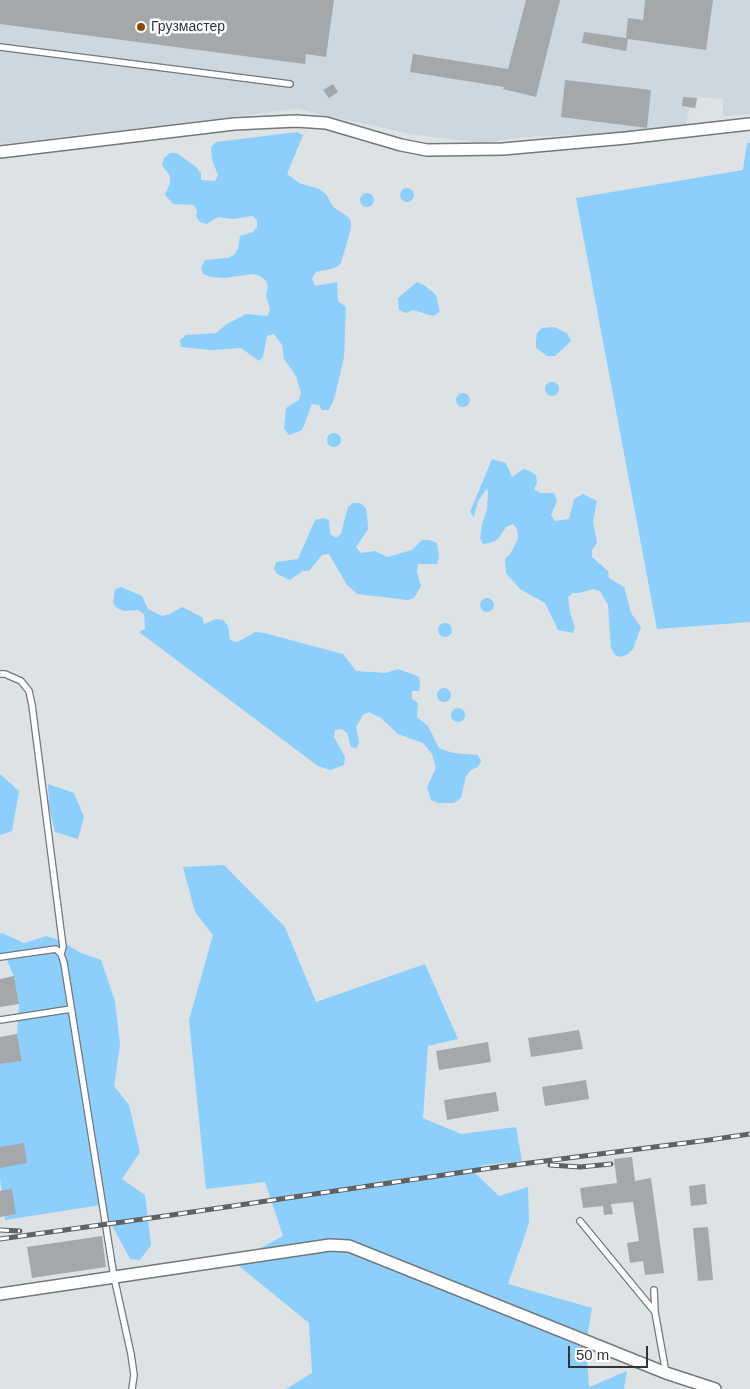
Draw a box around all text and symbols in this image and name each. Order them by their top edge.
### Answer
place label: Грузмастер [151,19,225,35]
marker: Грузмастер [135,21,147,33]
scale bar [570,1336,650,1368]
text: 50 m [576,1346,609,1363]

